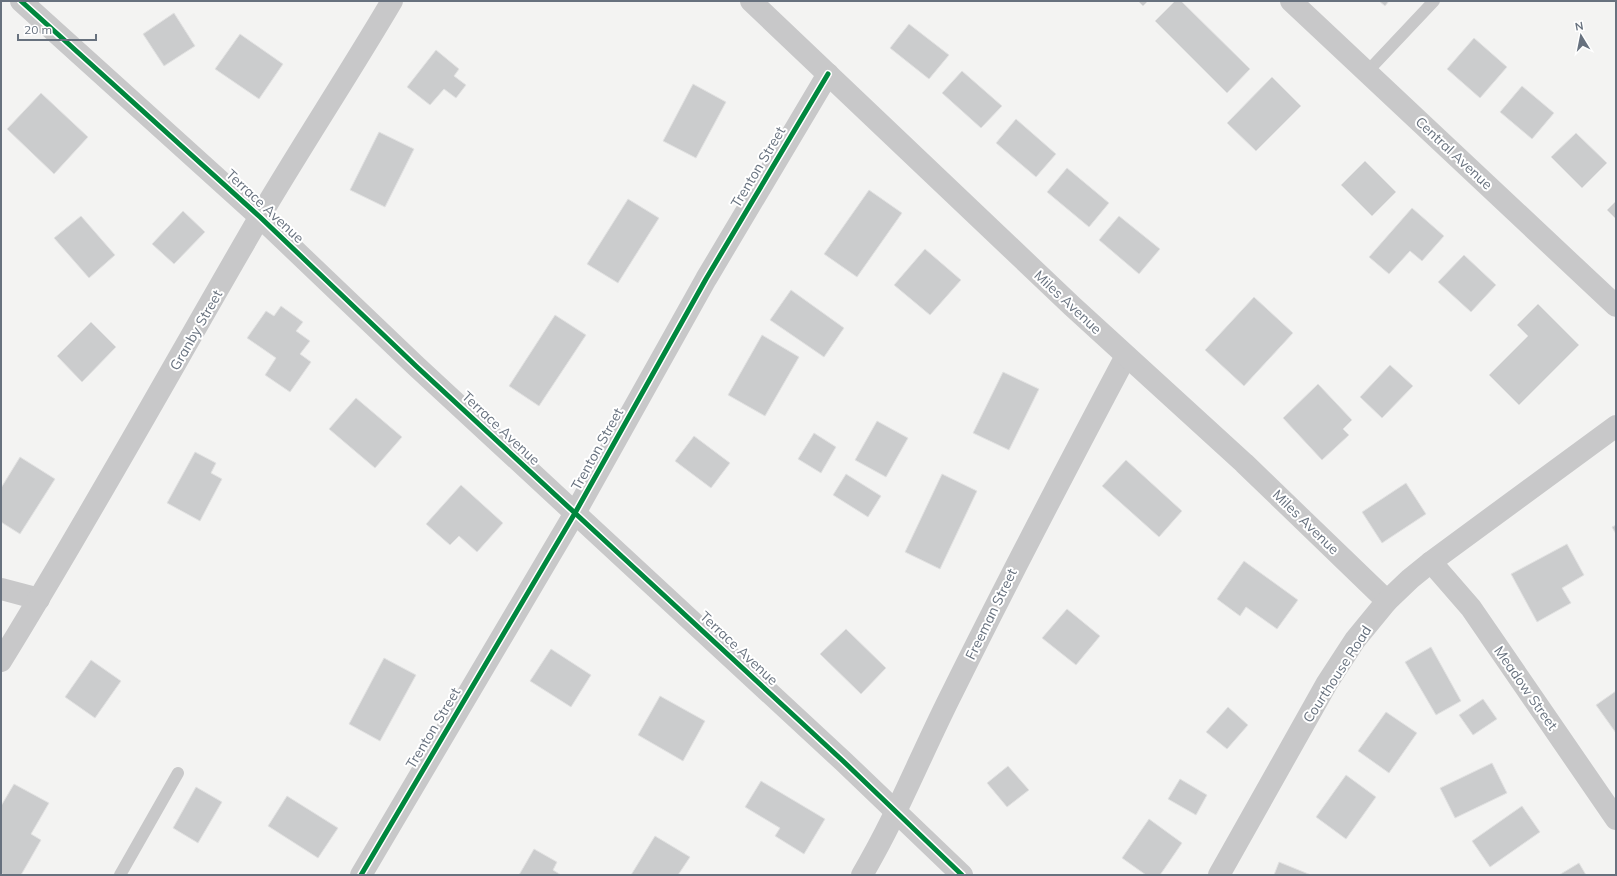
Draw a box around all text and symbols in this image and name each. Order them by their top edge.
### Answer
scale bar [18,16,96,42]
north arrow [1561,16,1601,56]
text: N [1574,19,1585,34]
text: 20 m [24,22,52,37]
street label: Central Avenue [1412,113,1496,193]
street label: Trenton Street [727,123,789,211]
street label: Terrace Avenue [222,165,308,247]
street label: Miles Avenue [1031,266,1105,338]
street label: Granby Street [166,286,226,373]
street label: Terrace Avenue [458,387,544,469]
street label: Trenton Street [567,404,627,493]
street label: Miles Avenue [1269,486,1343,558]
street label: Freeman Street [961,565,1021,663]
street label: Terrace Avenue [696,607,782,689]
street label: Courthouse Road [1299,622,1375,726]
street label: Meadow Street [1490,642,1562,734]
street label: Trenton Street [402,684,464,772]

